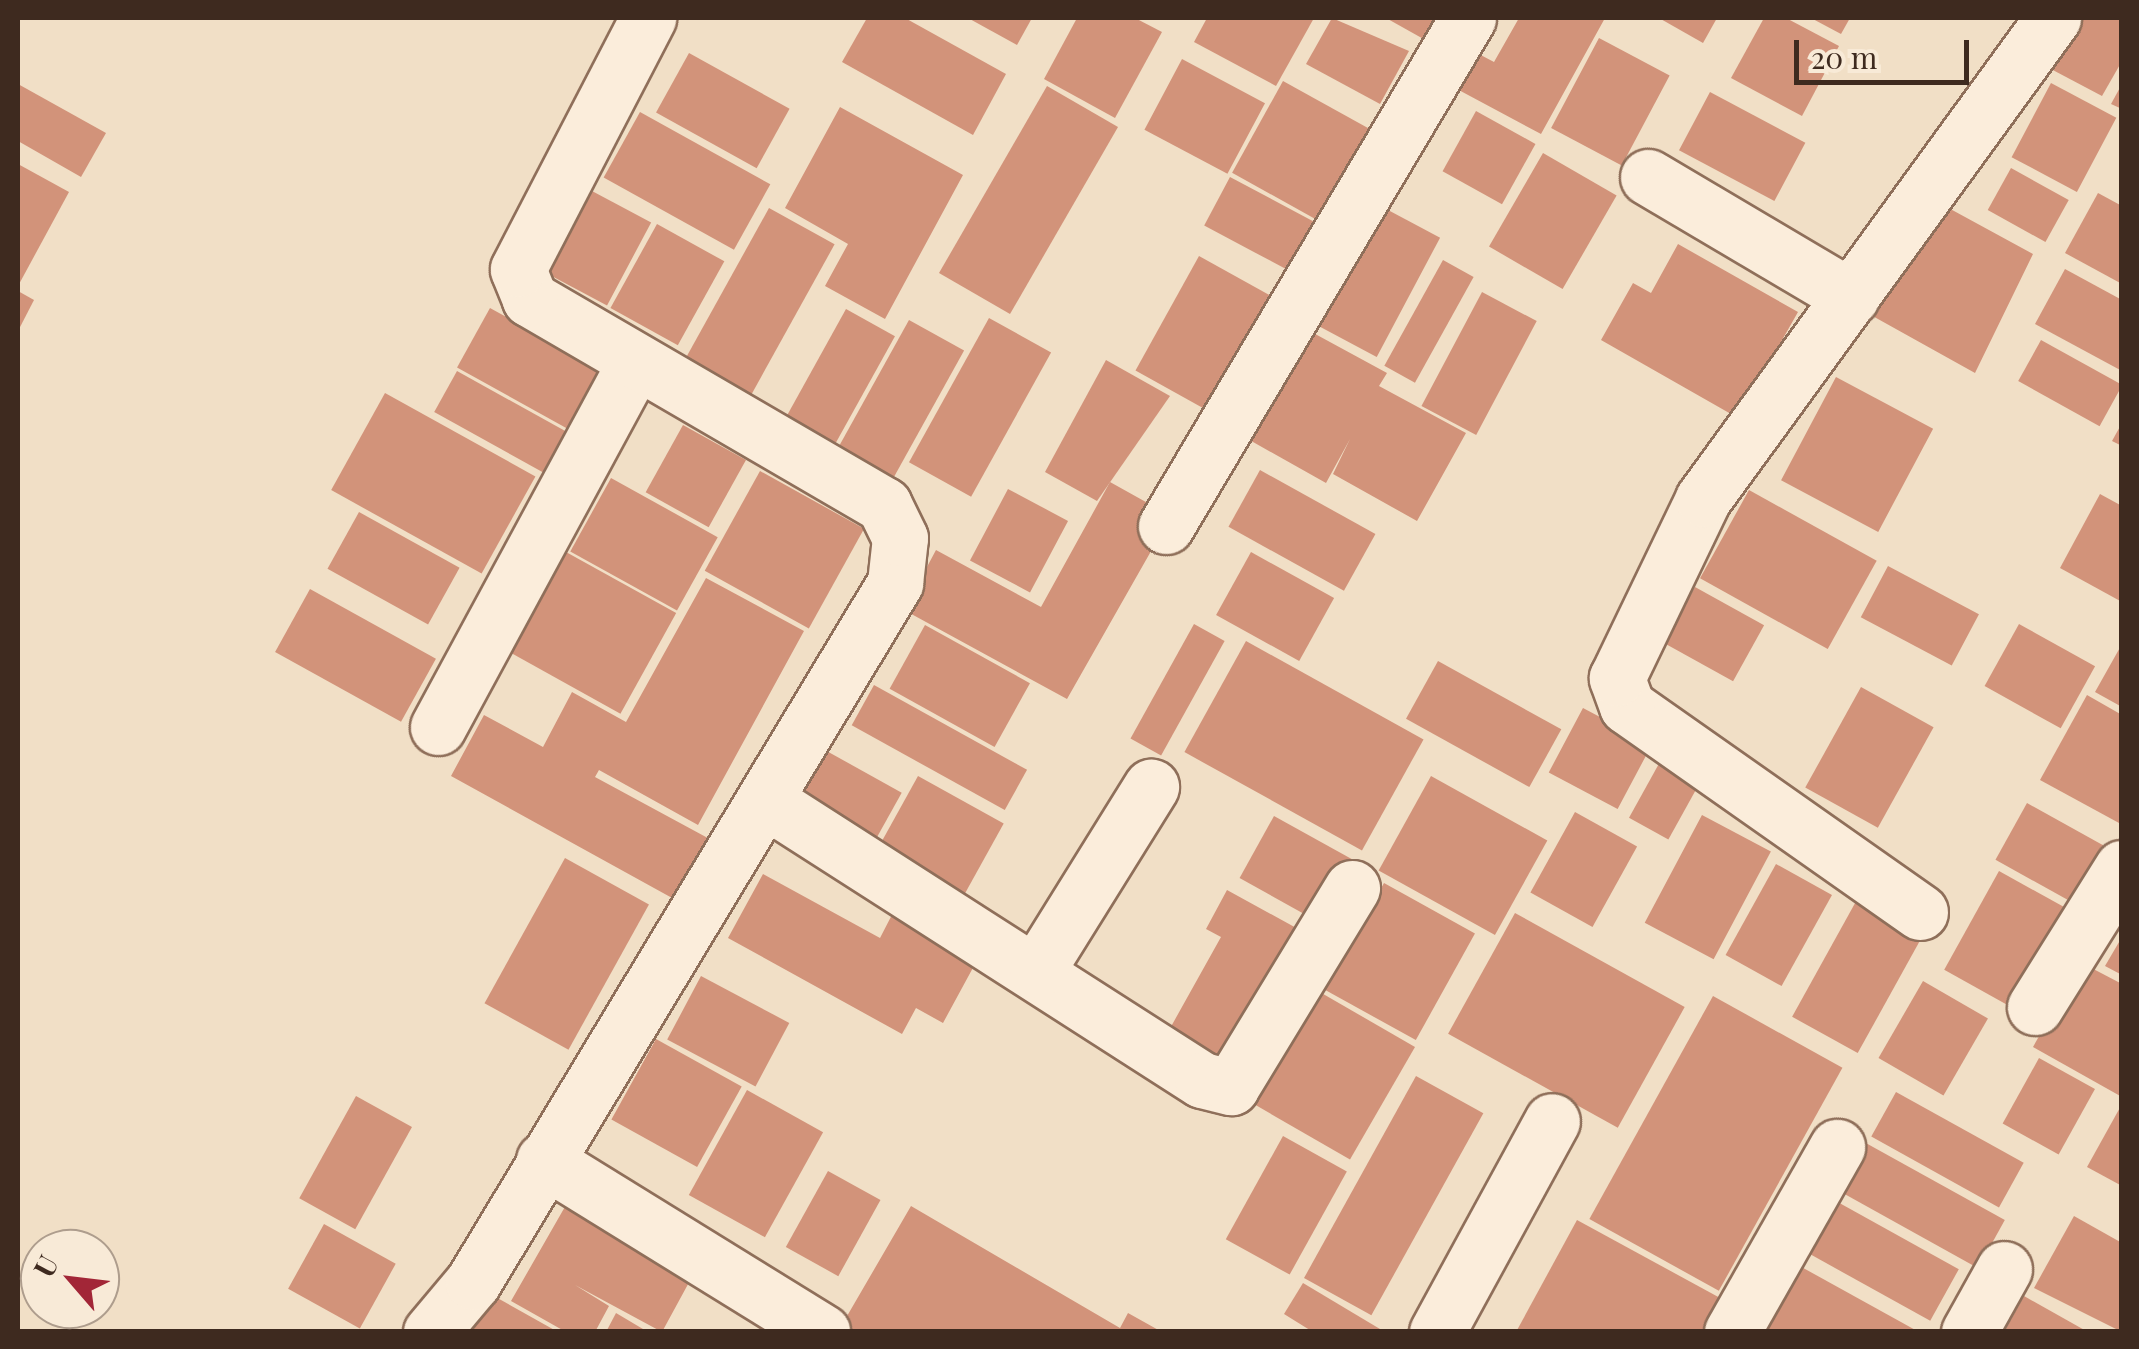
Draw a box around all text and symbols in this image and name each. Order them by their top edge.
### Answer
scale bar [1799,20,1974,82]
text: 20 m [1811,37,1877,77]
north arrow [20,1229,120,1329]
text: U [24,1248,66,1283]

